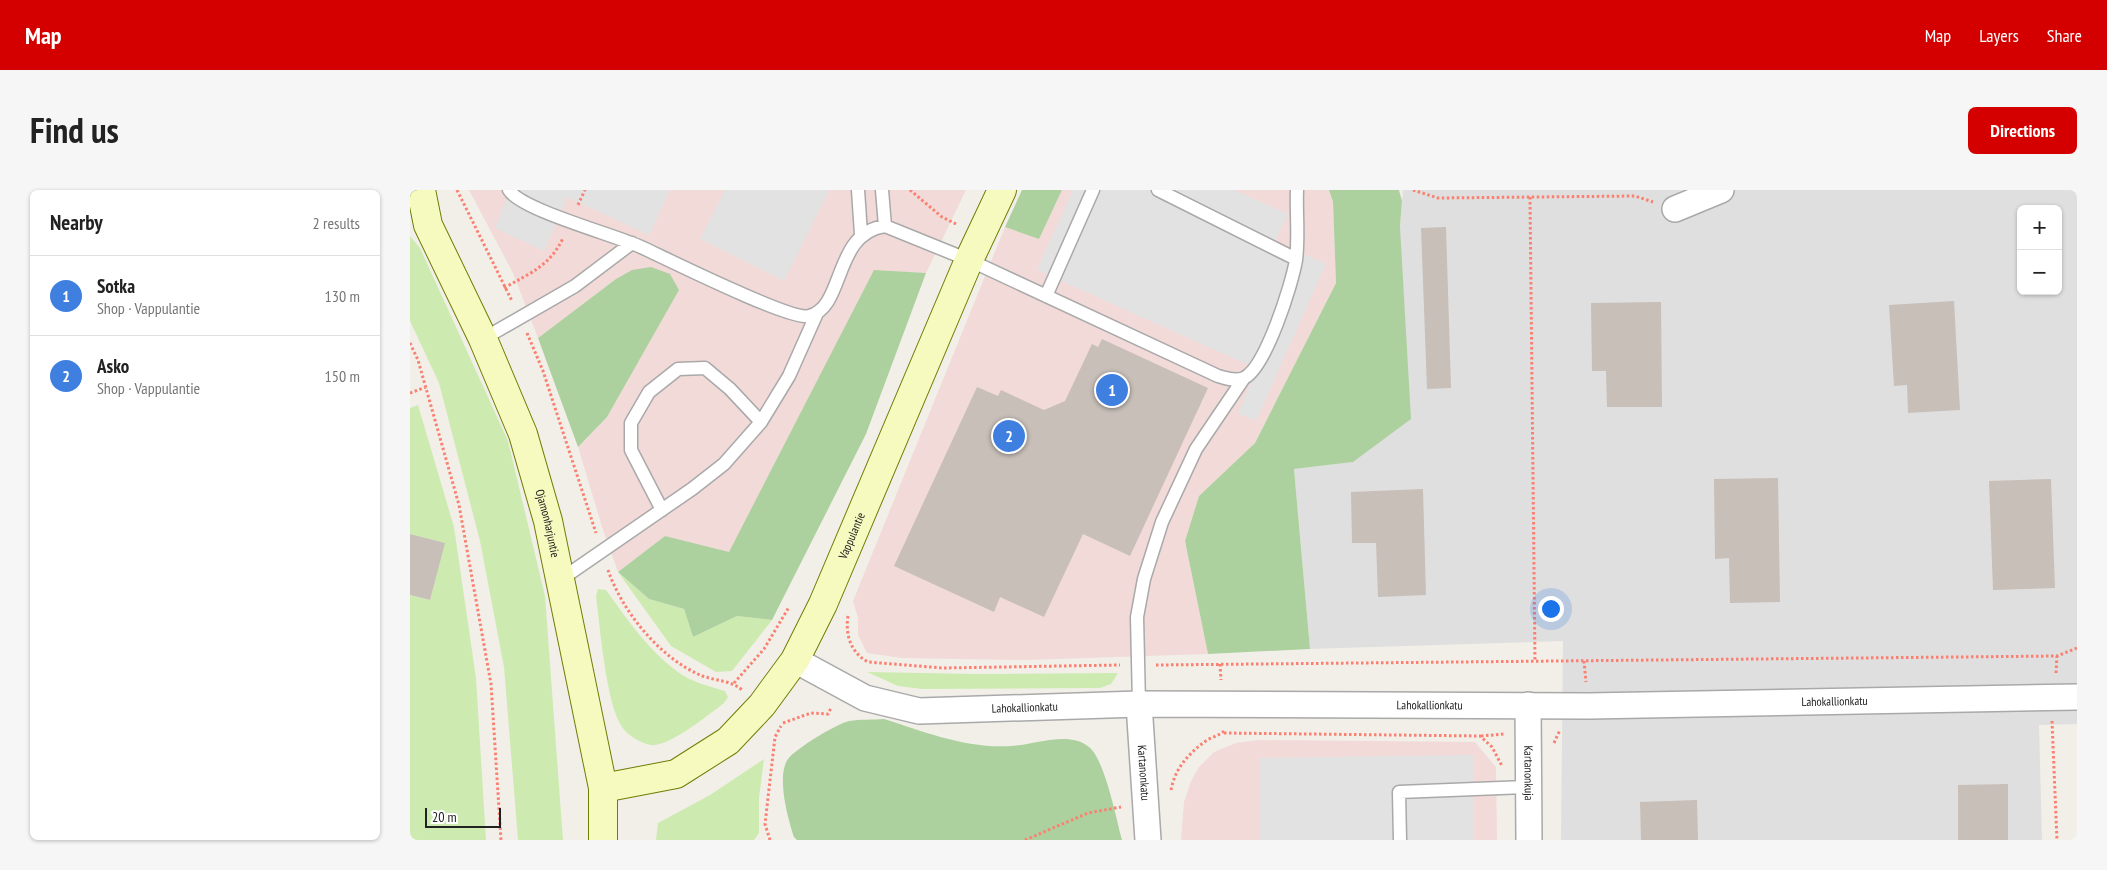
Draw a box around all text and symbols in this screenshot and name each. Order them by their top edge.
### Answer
text: Map [25,20,62,51]
text: Map [1925,24,1951,47]
text: Layers [1979,24,2019,47]
text: Share [2047,24,2082,47]
text: Find us [30,107,119,153]
button: Directions [1968,107,2077,154]
map controls [2017,205,2062,295]
button: + [2017,205,2062,250]
text: Nearby [50,209,103,236]
text: 2 results [313,213,360,233]
button: − [2017,250,2062,295]
text: Sotka [97,274,135,298]
text: 1 [62,286,70,306]
text: 130 m [325,286,360,306]
text: Shop · Vappulantie [97,298,200,318]
text: Asko [97,354,129,378]
text: 2 [62,366,70,386]
text: 150 m [325,366,360,386]
pin: 1 [1096,371,1128,409]
text: Shop · Vappulantie [97,378,200,398]
pin: 2 [993,417,1025,455]
street label: Ojamonharjuntie [532,487,563,559]
street label: Vappulantie [835,510,868,562]
your location [1538,596,1564,622]
street label: Lahokallionkatu [1801,693,1868,709]
street label: Lahokallionkatu [1397,697,1463,712]
street label: Lahokallionkatu [991,699,1058,716]
street label: Kartanonkatu [1135,744,1153,801]
street label: Kartanonkuja [1521,745,1537,801]
scale bar [425,805,501,828]
text: 20 m [432,808,457,826]

